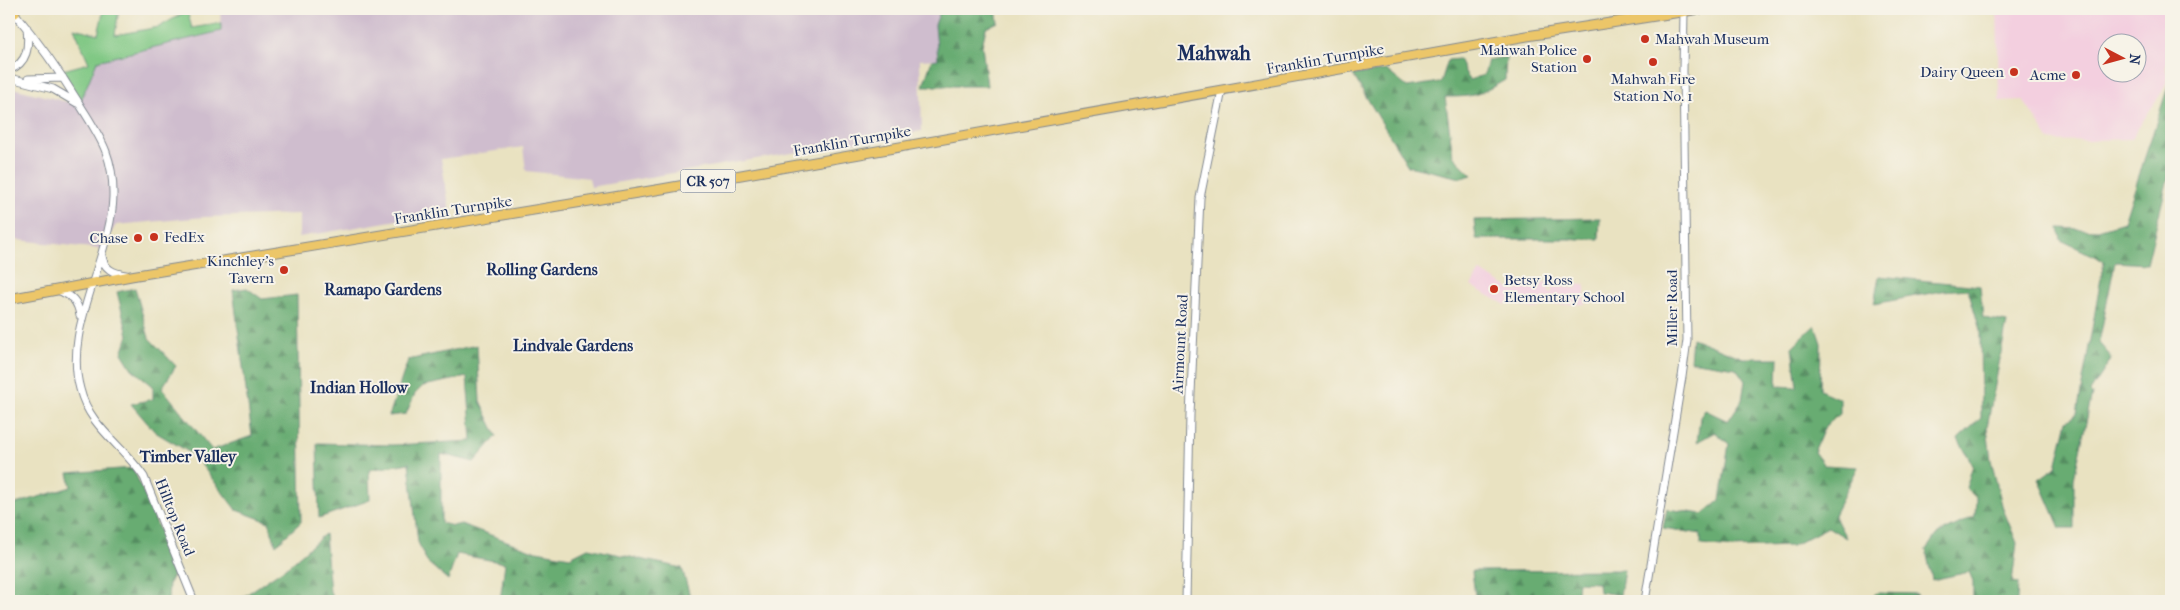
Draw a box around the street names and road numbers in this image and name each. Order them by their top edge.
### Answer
street label: Franklin Turnpike [1265,40,1386,78]
street label: Franklin Turnpike [792,122,913,160]
road number: CR 507 [680,170,736,192]
street label: Franklin Turnpike [393,192,514,228]
street label: Miller Road [1663,269,1681,346]
street label: Airmount Road [1168,293,1192,395]
street label: Hilltop Road [151,476,199,559]

